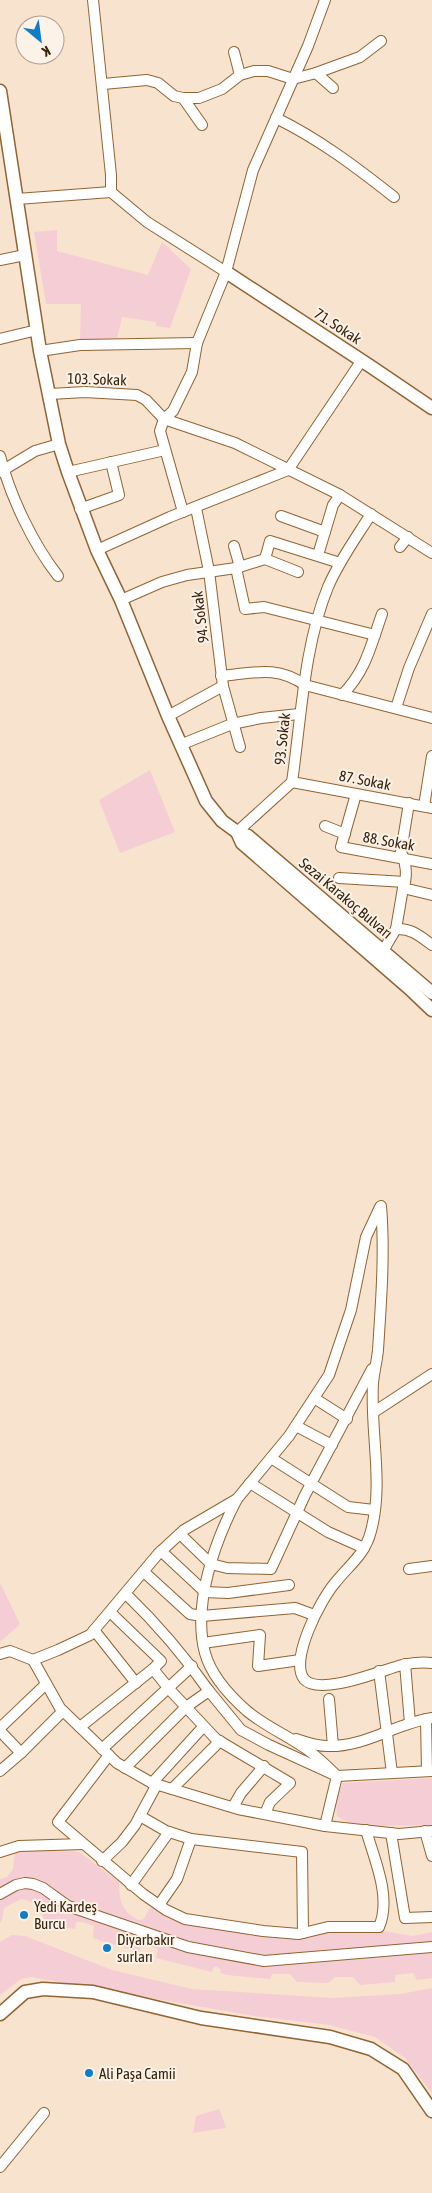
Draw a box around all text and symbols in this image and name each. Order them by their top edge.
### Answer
north arrow [15,15,65,65]
text: K [39,43,53,60]
street label: 71. Sokak [311,305,365,348]
street label: 103. Sokak [67,369,127,389]
street label: 94. Sokak [188,590,212,644]
street label: 93. Sokak [271,712,293,766]
street label: 87. Sokak [338,767,393,793]
street label: 88. Sokak [362,828,417,854]
street label: Sezai Karakoç Bulvarı [296,854,396,942]
place label: Yedi Kardeş Burcu [34,1898,97,1932]
marker: Yedi Kardeş Burcu [18,1909,30,1921]
place label: Diyarbakır surları [117,1931,175,1965]
marker: Diyarbakır surları [101,1942,113,1954]
place label: Ali Paşa Camii [99,2065,176,2082]
marker: Ali Paşa Camii [83,2067,95,2079]

